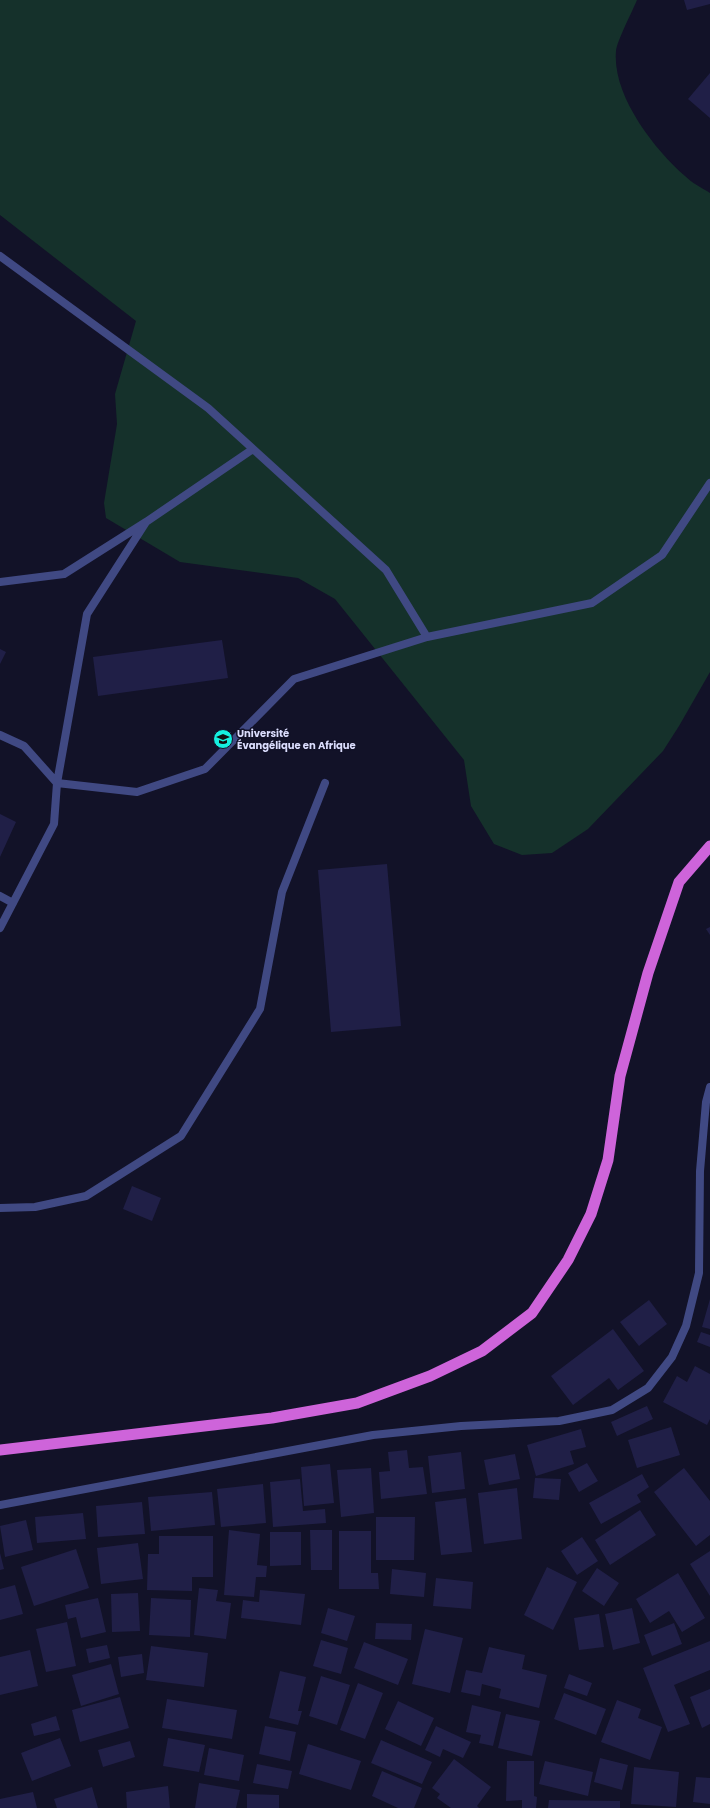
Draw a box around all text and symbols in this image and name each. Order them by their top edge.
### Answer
place label: Université Évangélique en Afrique [237,726,356,753]
school or university icon: Université Évangélique en Afrique [212,728,234,750]

